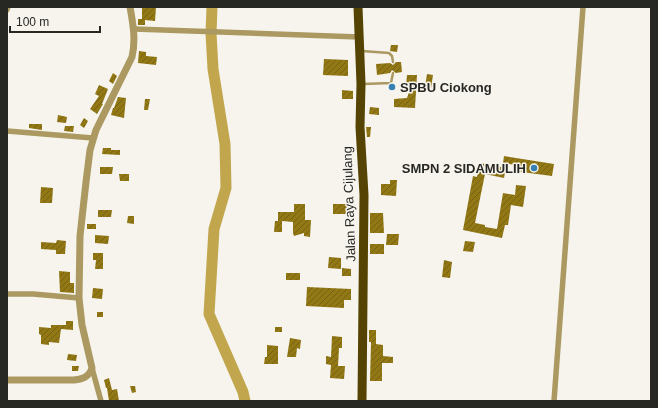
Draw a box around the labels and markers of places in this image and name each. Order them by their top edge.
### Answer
place label: SPBU Ciokong [400,80,492,95]
marker: SPBU Ciokong [387,82,397,92]
place label: SMPN 2 SIDAMULIH [402,161,526,176]
marker: SMPN 2 SIDAMULIH [529,163,539,173]

